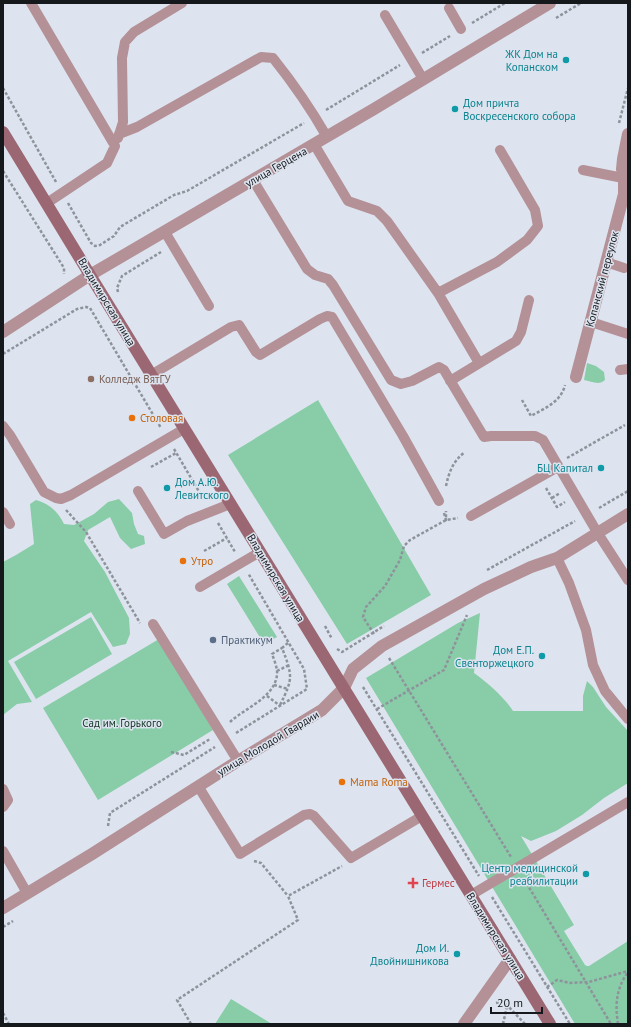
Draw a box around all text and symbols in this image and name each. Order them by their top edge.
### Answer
place label: ЖК Дом на Копанском [504,47,558,74]
marker: ЖК Дом на Копанском [561,55,571,65]
place label: Дом причта Воскресенского собора [463,96,576,123]
marker: Дом причта Воскресенского собора [450,104,460,114]
street label: улица Герцена [243,144,309,190]
street label: Копанский переулок [582,229,622,329]
street label: Владимирская улица [75,255,139,349]
place label: Колледж ВятГУ [99,372,172,386]
marker: Колледж ВятГУ [86,374,96,384]
place label: Столовая [140,411,183,425]
marker: Столовая [127,413,137,423]
place label: БЦ Капитал [537,461,593,475]
marker: БЦ Капитал [596,463,606,473]
place label: Дом А.Ю. Левитского [174,475,229,502]
marker: Дом А.Ю. Левитского [162,483,172,493]
street label: Владимирская улица [244,531,308,625]
place label: Утро [191,554,213,568]
marker: Утро [178,556,188,566]
place label: Практикум [221,633,273,647]
marker: Практикум [208,635,218,645]
place label: Дом Е.П. Свенторжецкого [455,643,534,670]
marker: Дом Е.П. Свенторжецкого [537,651,547,661]
street label: улица Молодой Гвардии [215,707,321,779]
park label: Сад им. Горького [82,716,162,730]
place label: Mama Roma [350,775,408,789]
marker: Mama Roma [337,777,347,787]
place label: Центр медицинской реабилитации [482,861,578,888]
marker: Центр медицинской реабилитации [581,869,591,879]
place label: Гермес [422,876,455,890]
marker: Гермес [407,877,419,889]
street label: Владимирская улица [463,890,529,982]
place label: Дом И. Двойнишникова [370,941,449,968]
marker: Дом И. Двойнишникова [452,949,462,959]
scale bar [491,989,542,1015]
text: 20 m [497,995,523,1010]

